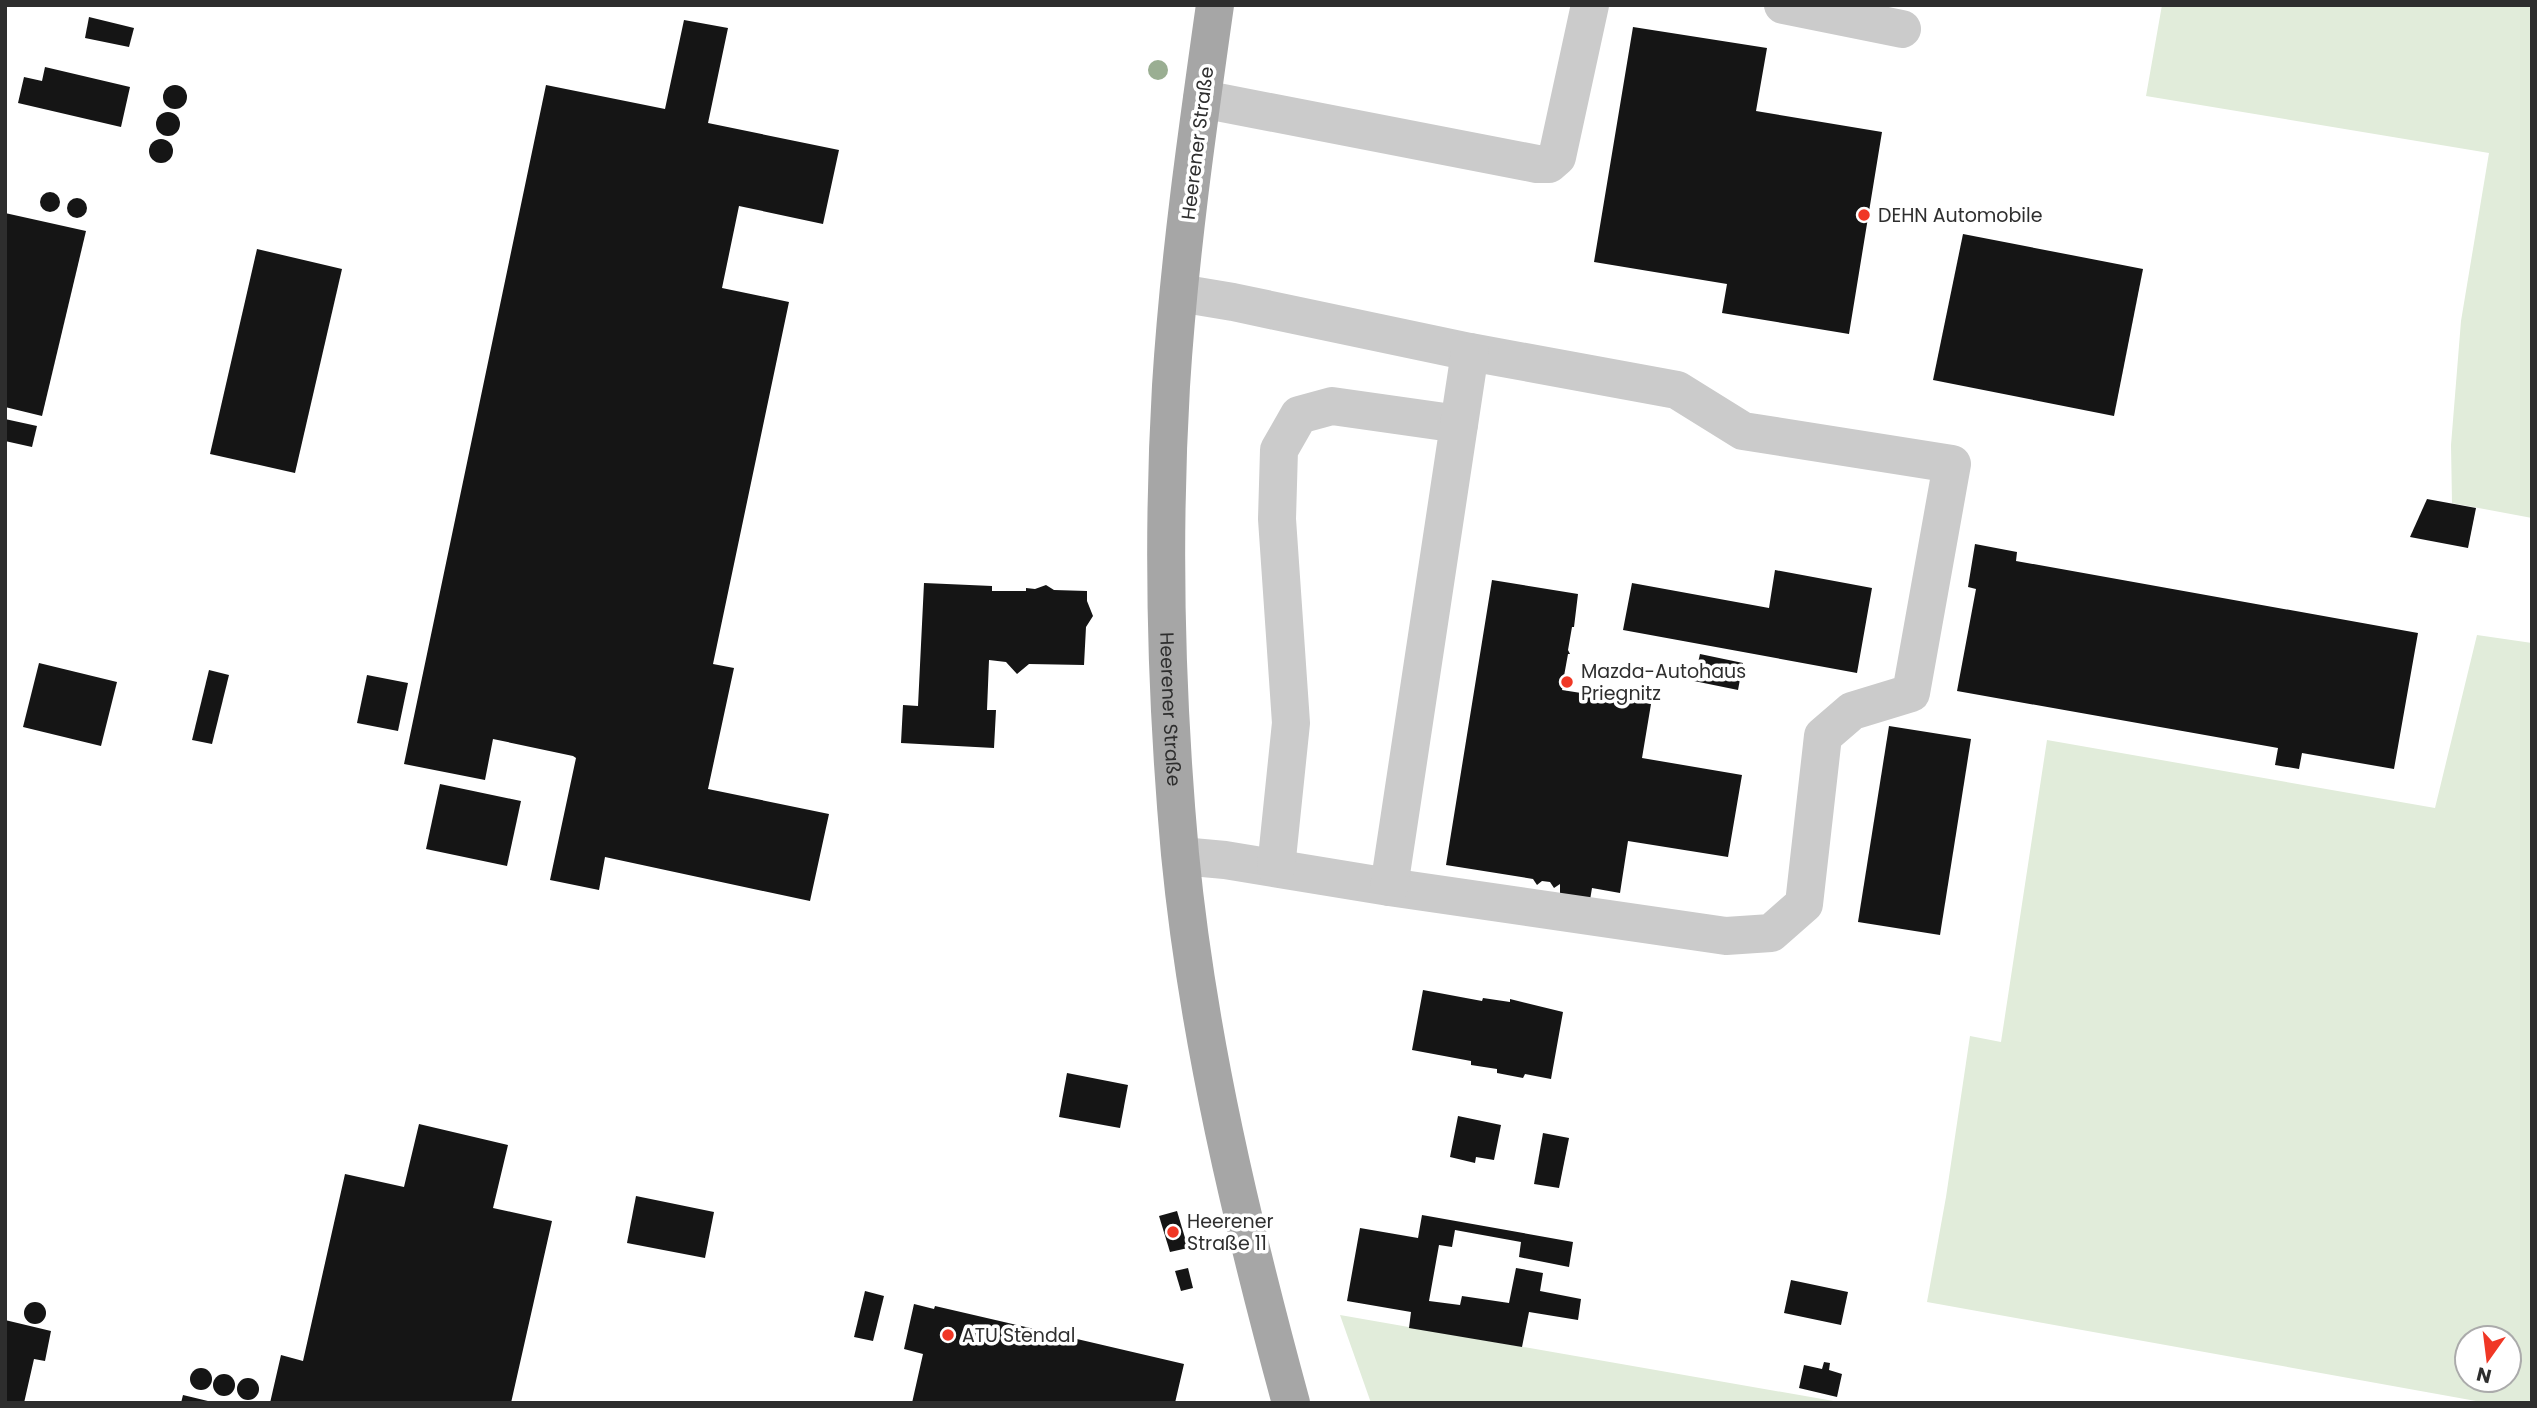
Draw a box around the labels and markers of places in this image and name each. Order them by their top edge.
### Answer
place label: DEHN Automobile [1878,202,2043,229]
marker: DEHN Automobile [1856,207,1872,223]
place label: Mazda-Autohaus Priegnitz [1581,658,1746,707]
marker: Mazda-Autohaus Priegnitz [1559,674,1575,690]
place label: Heerener Straße 11 [1187,1208,1274,1257]
marker: Heerener Straße 11 [1165,1224,1181,1240]
place label: ATU Stendal [962,1322,1075,1349]
marker: ATU Stendal [940,1327,956,1343]

